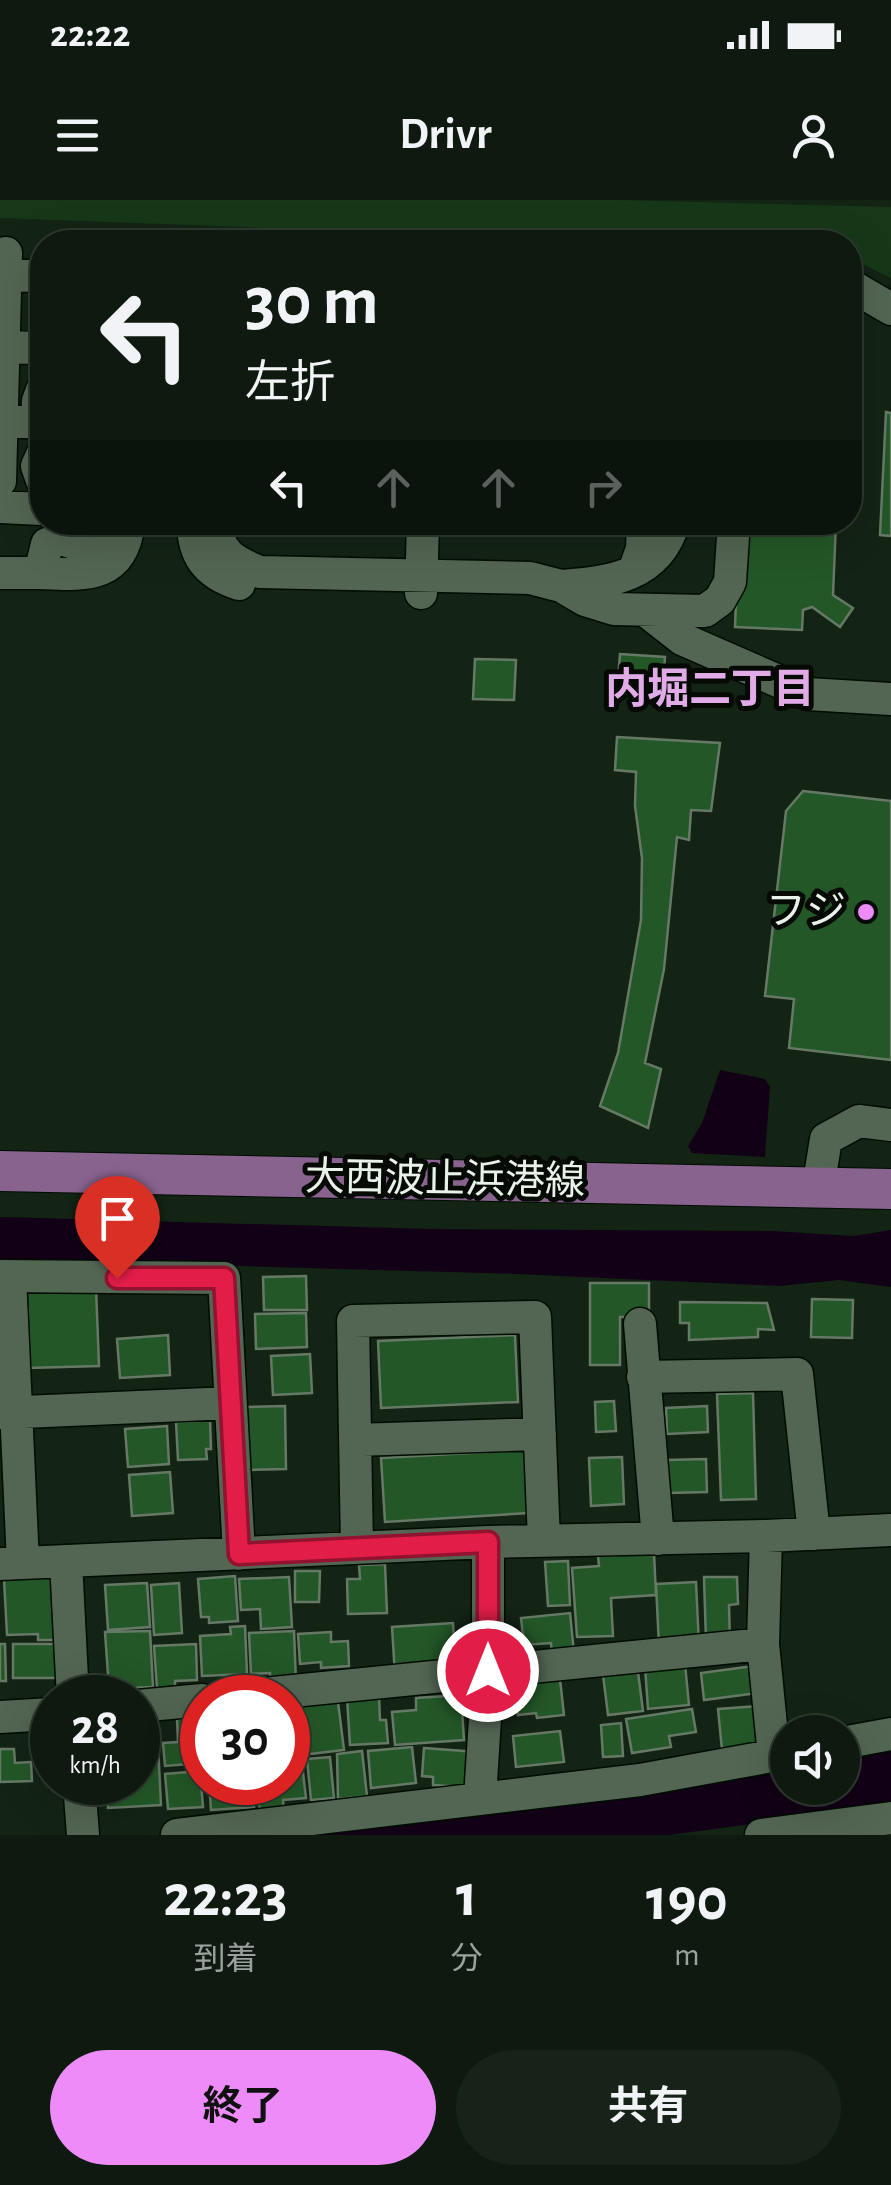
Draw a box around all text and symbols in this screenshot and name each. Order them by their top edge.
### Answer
text: 22:22 [50,16,130,54]
icon: menu [50,108,105,163]
icon: person [786,108,841,163]
text: Drivr [399,112,492,157]
text: 30 m [245,267,379,337]
icon: left [80,270,210,400]
text: 左折 [245,361,335,406]
icon: left [261,460,316,515]
icon: ahead [366,460,421,515]
icon: ahead [471,460,526,515]
icon: right [576,460,631,515]
district label: 内堀二丁目 [605,667,815,711]
place label: フジ [766,892,846,932]
marker: フジ [855,901,877,923]
street label: 大西波止浜港線 [305,1156,585,1202]
pin [75,1176,160,1279]
icon: arrive [90,1191,145,1246]
position arrow [436,1619,540,1723]
speed limit sign: 30 [180,1675,310,1805]
text: 28 [71,1703,119,1753]
map controls [770,1715,860,1805]
button: sound [770,1715,860,1805]
text: km/h [69,1753,121,1778]
text: 22:23 [163,1867,288,1927]
text: 1 [456,1867,478,1927]
text: 190 [646,1871,728,1931]
text: m [674,1939,700,1971]
text: 到着 [193,1943,257,1975]
text: 分 [451,1943,483,1975]
button: 終了 [50,2050,436,2165]
button: 共有 [456,2050,841,2165]

